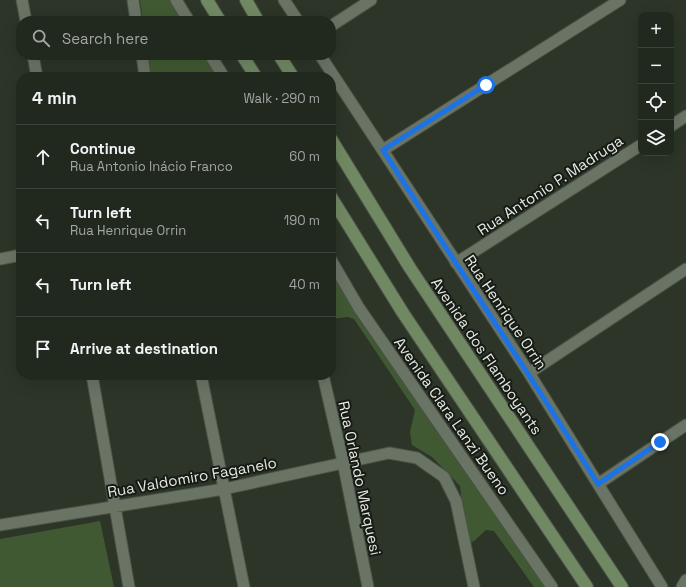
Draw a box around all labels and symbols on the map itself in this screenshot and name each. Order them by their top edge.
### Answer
route start [477,76,495,94]
street label: Rua Antonio P. Madruga [474,131,627,239]
street label: Rua Henrique Orrin [461,251,551,373]
street label: Avenida dos Flamboyants [427,274,547,438]
street label: Avenida Clara Lanzi Bueno [390,333,514,499]
street label: Rua Orlando Marquesi [334,399,386,557]
route end [651,433,669,451]
street label: Rua Valdomiro Faganelo [106,453,278,501]

